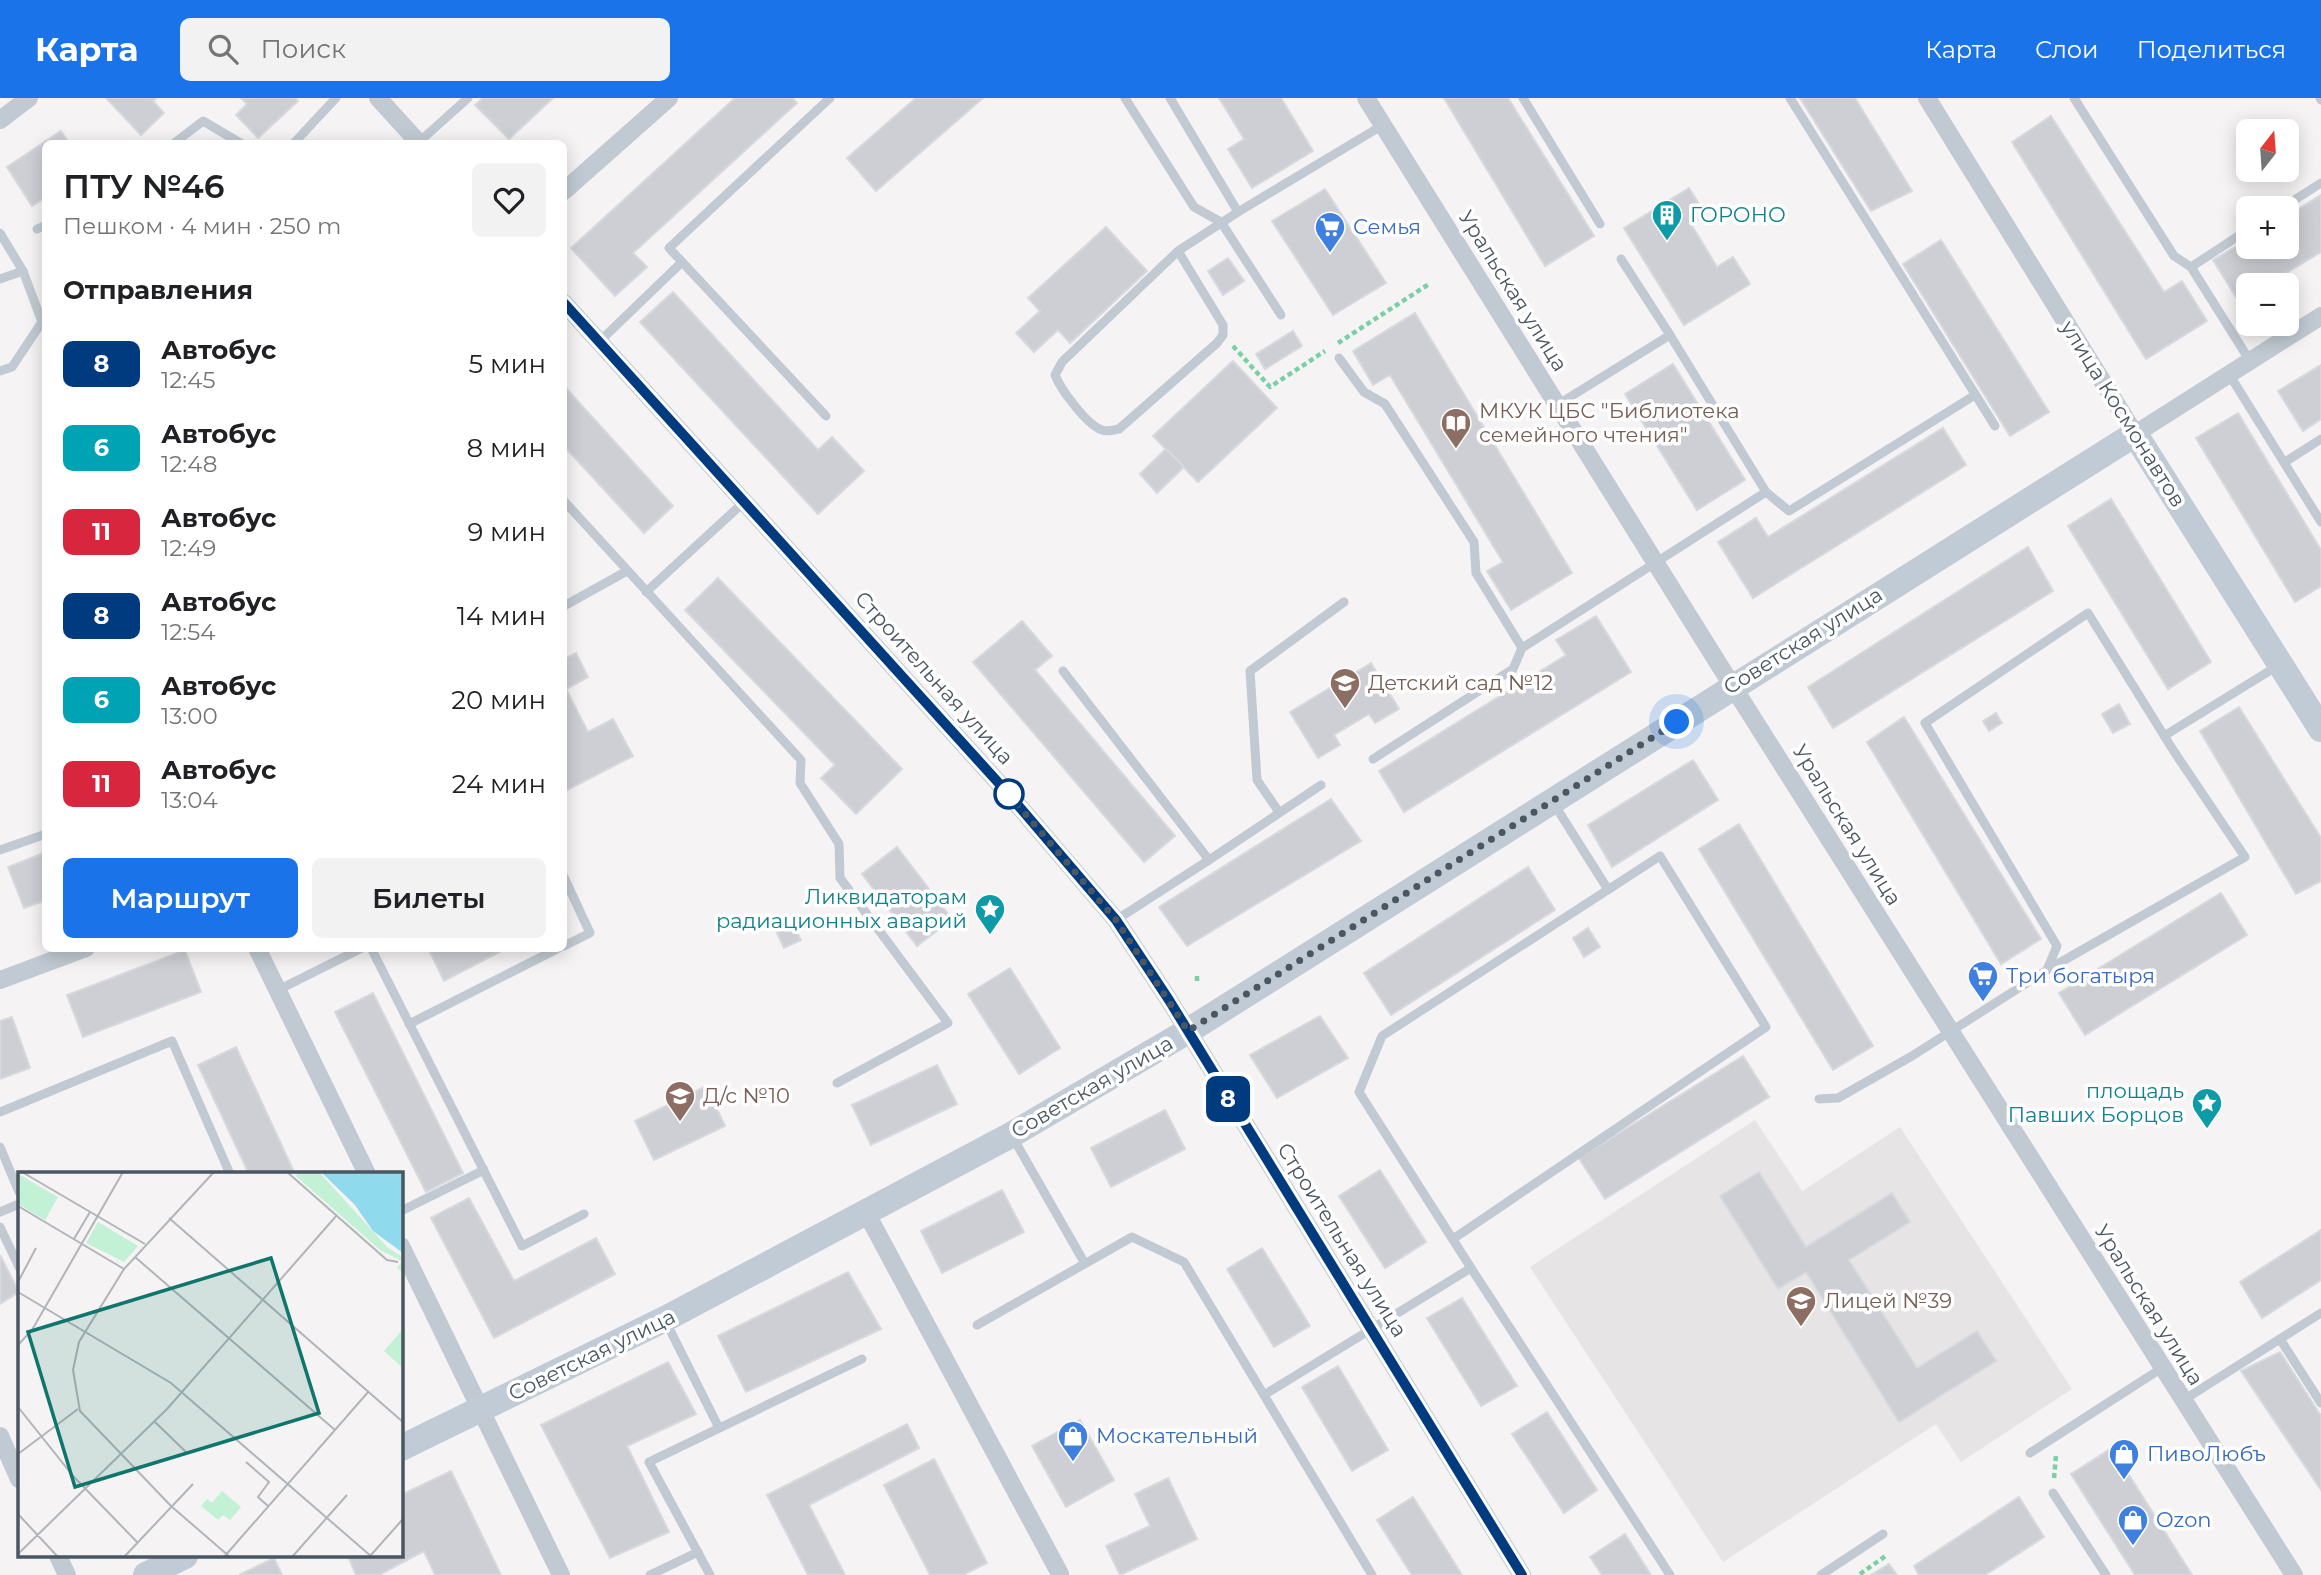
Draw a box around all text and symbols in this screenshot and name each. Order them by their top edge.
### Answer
search box [180,18,670,81]
text: Карта [35,29,138,69]
icon: search [204,30,242,68]
text: Поиск [260,33,346,65]
text: Карта [1925,35,1997,64]
text: Слои [2035,35,2099,64]
text: Поделиться [2137,35,2286,64]
north arrow [2236,119,2300,182]
map controls [2236,119,2299,336]
button: heart [472,163,546,237]
text: ПТУ №46 [63,166,224,206]
button: + [2236,196,2299,259]
building icon: ГОРОНО [1650,198,1684,242]
place label: ГОРОНО [1690,202,1786,227]
street label: Уральская улица [1454,206,1573,376]
supermarket icon: Семья [1313,210,1347,254]
text: Пешком · 4 мин · 250 m [63,212,341,240]
place label: Семья [1353,214,1421,239]
button: − [2236,273,2299,336]
text: Отправления [63,274,253,306]
street label: улица Космонавтов [2055,315,2191,512]
text: Автобус [161,334,276,366]
text: 5 мин [468,348,546,380]
text: 8 [94,349,109,378]
text: 12:45 [161,366,215,394]
place label: МКУК ЦБС "Библиотека семейного чтения" [1479,398,1739,447]
library icon: МКУК ЦБС "Библиотека семейного чтения" [1439,406,1473,450]
text: Автобус [161,418,276,450]
text: 8 мин [467,432,546,464]
text: 6 [94,433,109,462]
text: 12:48 [161,450,217,478]
text: Автобус [161,502,276,534]
text: 9 мин [467,516,546,548]
text: 11 [92,517,111,546]
text: 12:49 [161,534,216,562]
street label: Советская улица [1719,582,1887,700]
text: Автобус [161,586,276,618]
street label: Строительная улица [850,586,1019,769]
text: 14 мин [457,600,546,632]
text: 8 [94,601,109,630]
text: 12:54 [161,618,215,646]
school or university icon: Детский сад №12 [1328,666,1362,710]
text: Автобус [161,670,276,702]
place label: Детский сад №12 [1368,670,1553,695]
text: 20 мин [451,684,546,716]
text: 6 [94,685,109,714]
text: 13:00 [161,702,218,730]
your location [1659,704,1694,739]
street label: Уральская улица [1788,740,1907,910]
text: Автобус [161,754,276,786]
text: 24 мин [452,768,546,800]
text: 11 [92,769,111,798]
unlabelled marker [994,779,1024,809]
text: 13:04 [161,786,218,814]
button: Маршрут [63,858,298,938]
button: Билеты [312,858,546,938]
place label: Ликвидаторам радиационных аварий [716,884,967,933]
place icon: Ликвидаторам радиационных аварий [973,892,1007,936]
supermarket icon: Три богатыря [1966,959,2000,1003]
place label: Три богатыря [2006,963,2155,988]
street label: Советская улица [1006,1030,1177,1143]
line badge: 8 [1205,1076,1251,1122]
place label: площадь Павших Борцов [2008,1078,2184,1127]
school or university icon: Д/с №10 [663,1079,697,1123]
place label: Д/с №10 [703,1083,790,1108]
text: 8 [1220,1084,1236,1113]
place icon: площадь Павших Борцов [2190,1086,2224,1130]
street label: Строительная улица [1272,1138,1412,1341]
inset map [18,1172,402,1558]
street label: Уральская улица [2090,1220,2209,1390]
school or university icon: Лицей №39 [1784,1284,1818,1328]
place label: Лицей №39 [1824,1288,1952,1313]
street label: Советская улица [504,1303,679,1406]
shop icon: Москательный [1056,1419,1090,1463]
place label: Москательный [1096,1423,1258,1448]
shop icon: ПивоЛюбъ [2107,1437,2141,1481]
place label: ПивоЛюбъ [2147,1441,2266,1466]
shop icon: Ozon [2116,1503,2150,1547]
place label: Ozon [2156,1507,2212,1532]

